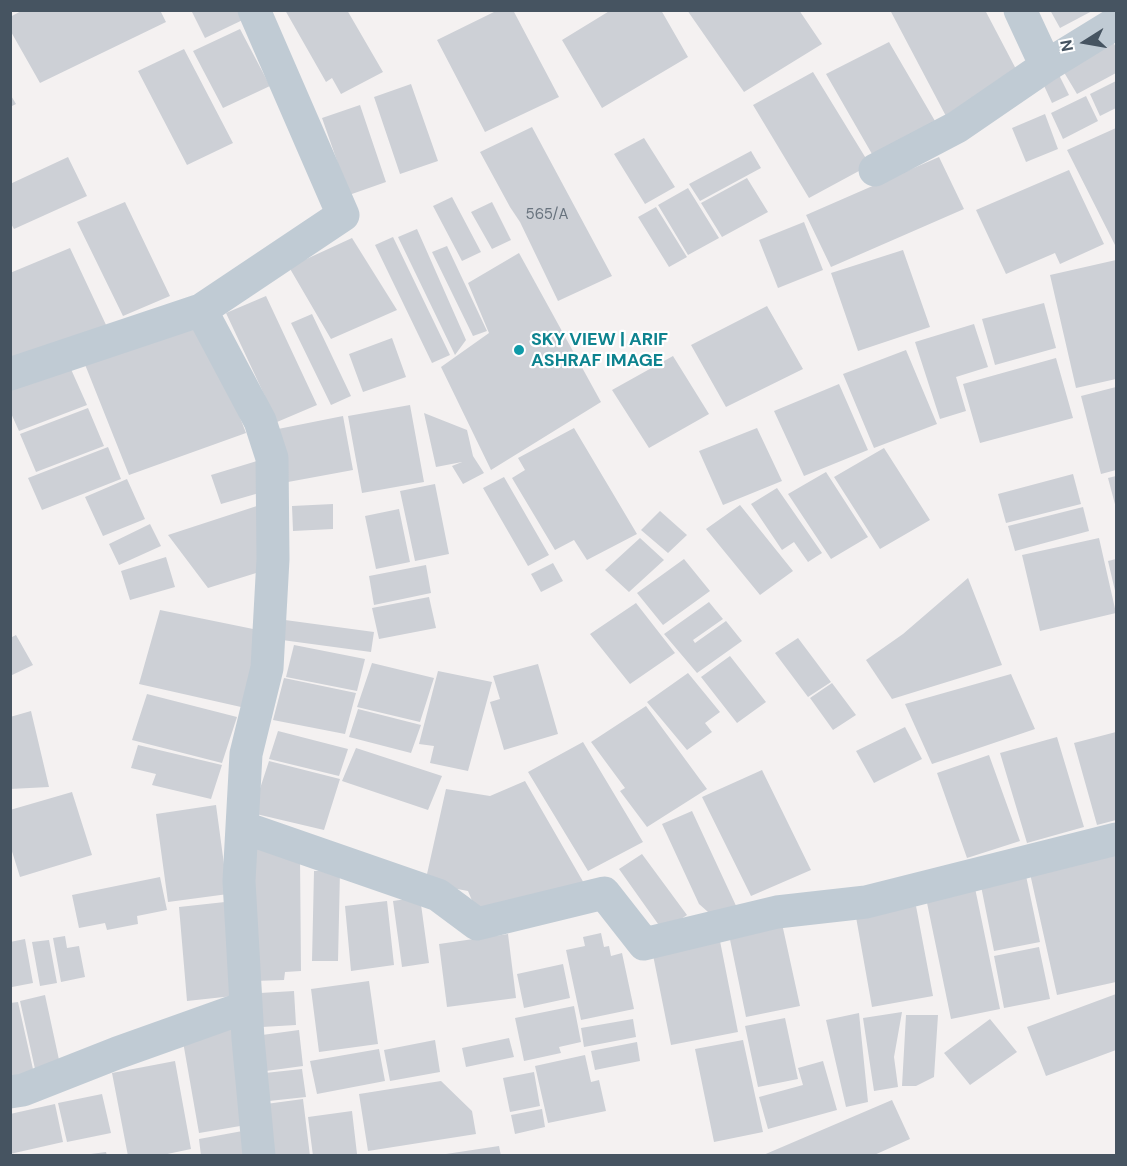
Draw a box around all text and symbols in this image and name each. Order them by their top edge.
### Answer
north arrow [1055,12,1115,72]
text: N [1055,38,1078,53]
house number: 565/A [526,206,568,224]
place label: SKY VIEW | ARIF ASHRAF IMAGE [531,329,668,372]
marker: SKY VIEW | ARIF ASHRAF IMAGE [512,343,526,357]

